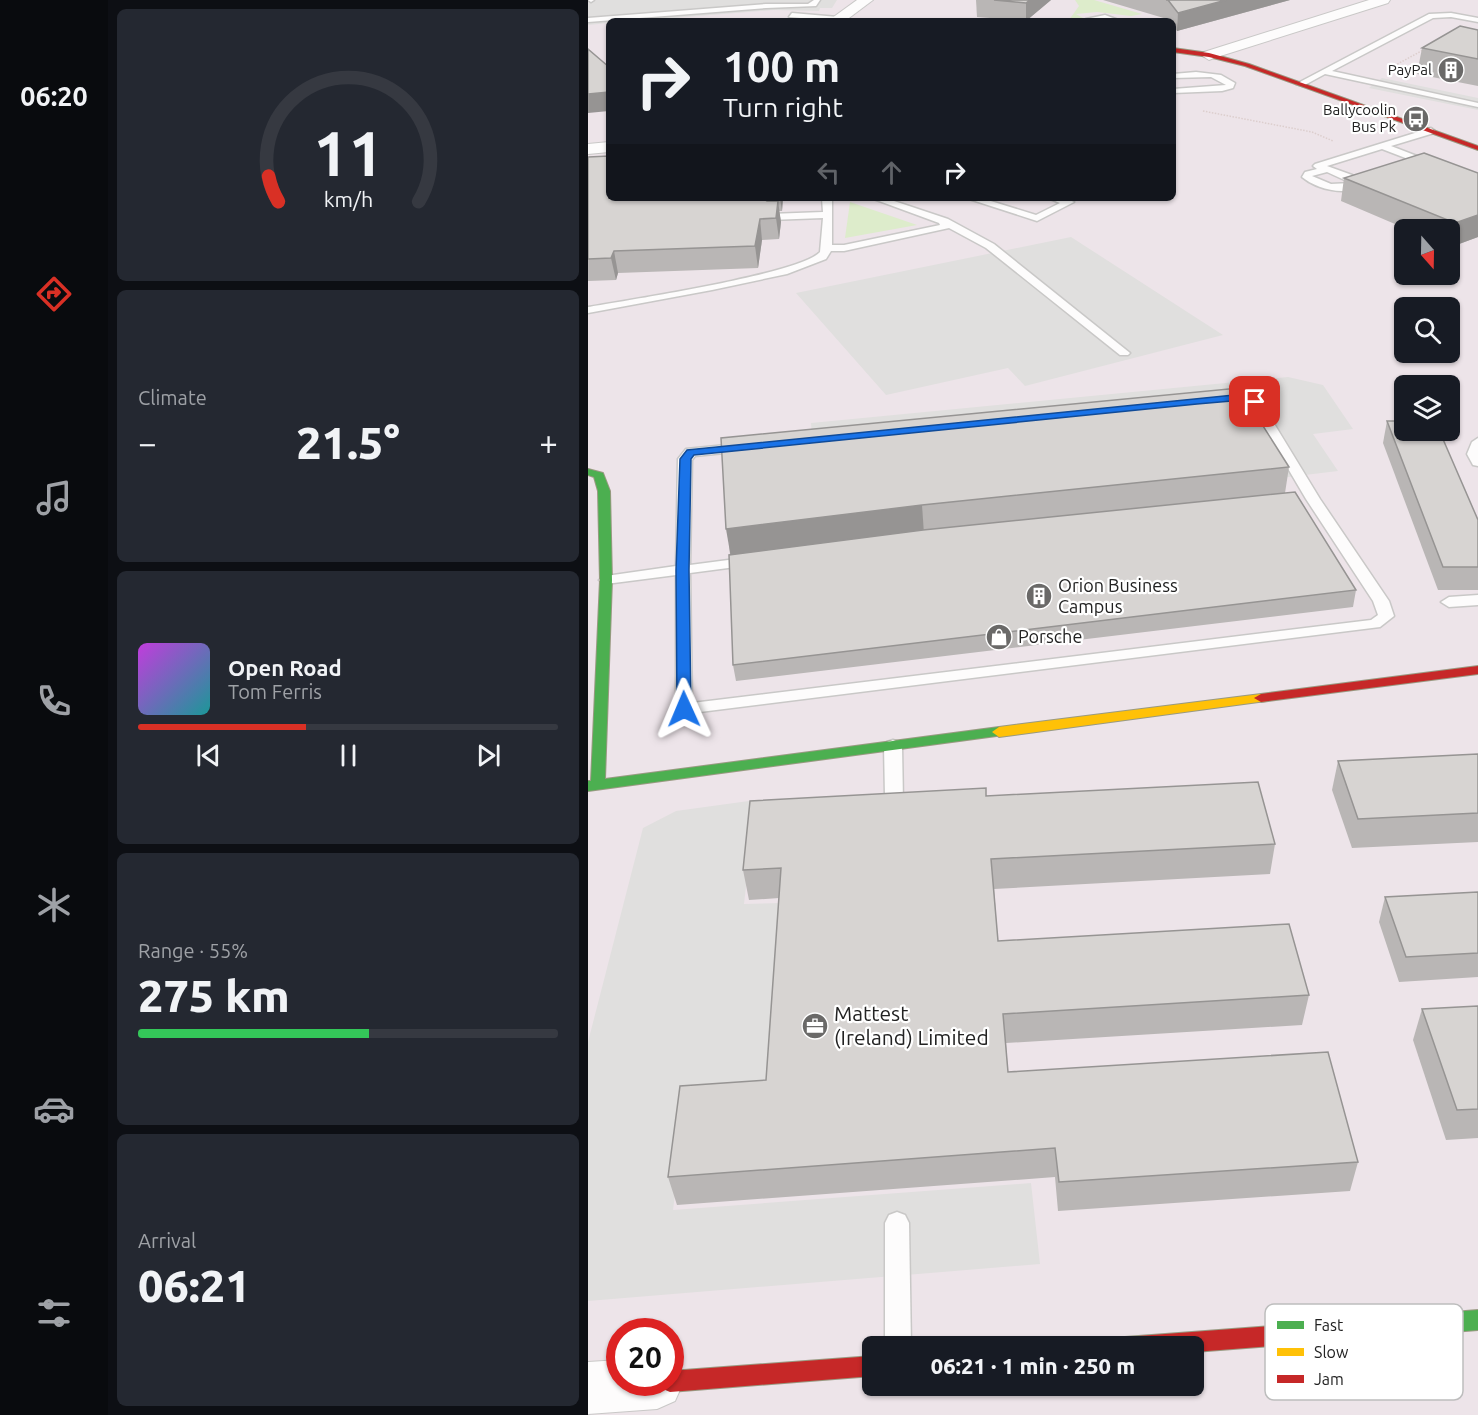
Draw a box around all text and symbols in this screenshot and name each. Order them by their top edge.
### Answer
icon: right [624,42,702,120]
text: 100 m [723,43,840,90]
building icon: PayPal [1436,55,1466,85]
place label: PayPal [1388,61,1432,78]
text: 06:20 [20,81,88,111]
text: Turn right [723,92,843,122]
place label: Ballycoolin Bus Pk [1323,101,1396,135]
bus stop icon: Ballycoolin Bus Pk [1401,104,1431,134]
text: 11 [313,118,383,188]
icon: left [812,156,845,189]
icon: ahead [875,156,908,189]
icon: right [938,156,971,189]
text: km/h [323,187,373,211]
north arrow [1394,219,1460,285]
map controls [1394,219,1460,441]
icon: directions [33,273,75,315]
button: search [1394,297,1460,363]
button: layers [1394,375,1460,441]
pin [1229,376,1280,427]
icon: arrive [1238,385,1271,418]
text: Climate [138,386,207,409]
text: 21.5° [296,417,400,468]
text: − [138,424,157,461]
text: + [539,424,558,461]
icon: music [33,477,75,519]
place label: Orion Business Campus [1058,575,1178,616]
building icon: Orion Business Campus [1024,581,1054,611]
shop icon: Porsche [984,622,1014,652]
place label: Porsche [1018,626,1082,646]
text: Open Road [228,655,342,680]
position arrow [652,677,716,741]
icon: phone [33,680,75,722]
text: Tom Ferris [228,680,322,703]
icon: previous [192,739,225,772]
icon: pause [332,739,365,772]
icon: next [472,739,505,772]
icon: climate [33,884,75,926]
text: Range · 55% [138,939,248,962]
text: 275 km [138,970,290,1021]
place label: Mattest (Ireland) Limited [834,1001,989,1049]
office icon: Mattest (Ireland) Limited [800,1011,830,1041]
icon: car [33,1088,75,1130]
text: Arrival [138,1229,196,1252]
text: 06:21 [138,1260,251,1311]
icon: filters [33,1292,75,1334]
legend [1265,1304,1463,1400]
text: Fast [1314,1316,1344,1334]
speed limit sign: 20 [606,1318,684,1396]
text: Slow [1314,1343,1349,1361]
text: 06:21 · 1 min · 250 m [931,1353,1135,1378]
text: Jam [1314,1370,1344,1388]

